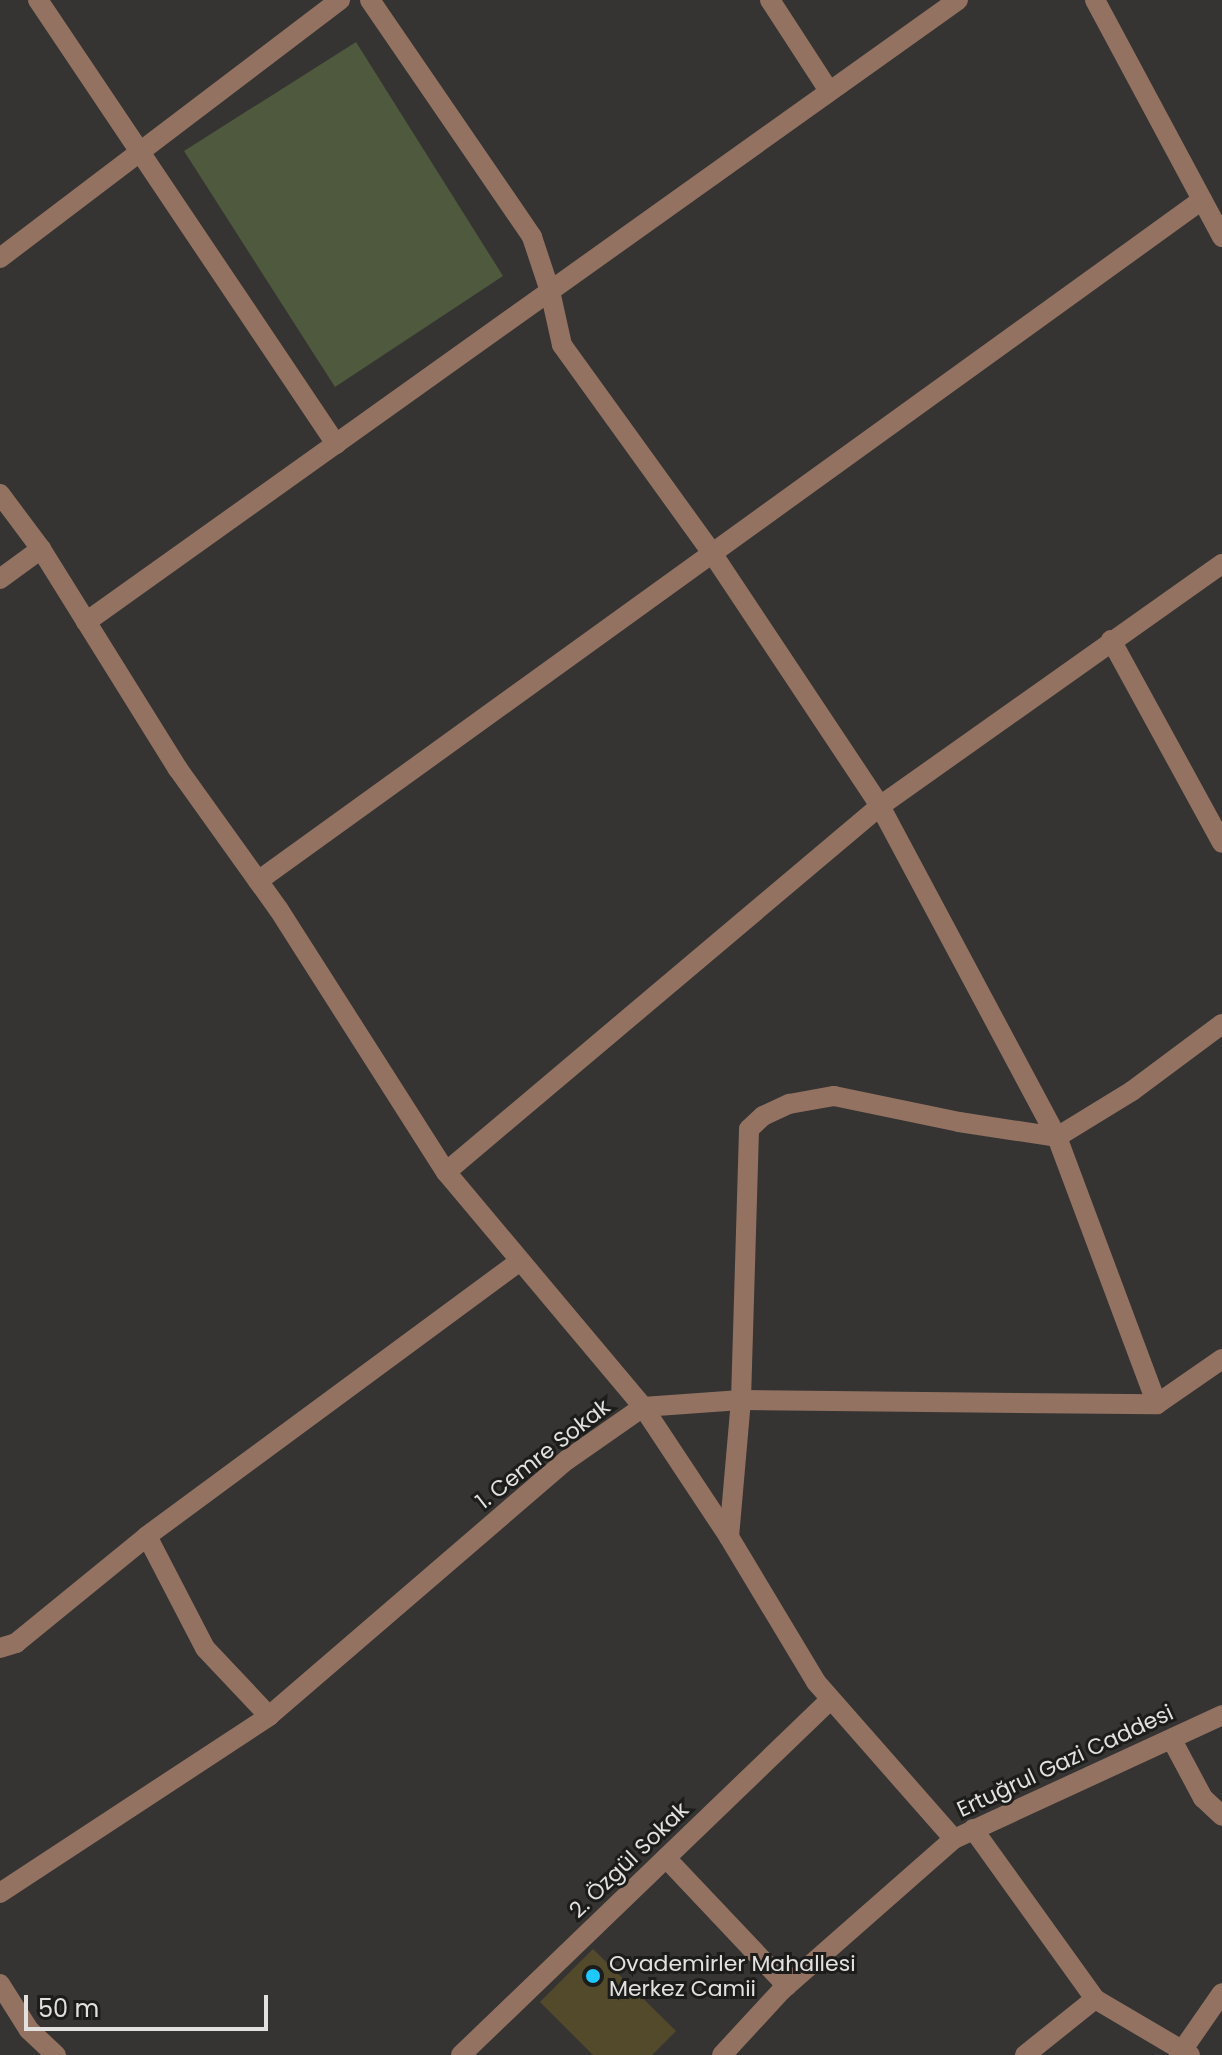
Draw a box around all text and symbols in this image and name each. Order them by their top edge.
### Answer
street label: 1. Cemre Sokak [471,1393,615,1515]
street label: Ertuğrul Gazi Caddesi [953,1699,1177,1823]
street label: 2. Özgül Sokak [564,1797,694,1923]
place label: Ovademirler Mahallesi Merkez Camii [609,1950,856,2002]
marker: Ovademirler Mahallesi Merkez Camii [584,1967,602,1985]
scale bar [28,1979,272,2029]
text: 50 m [38,1992,99,2025]

